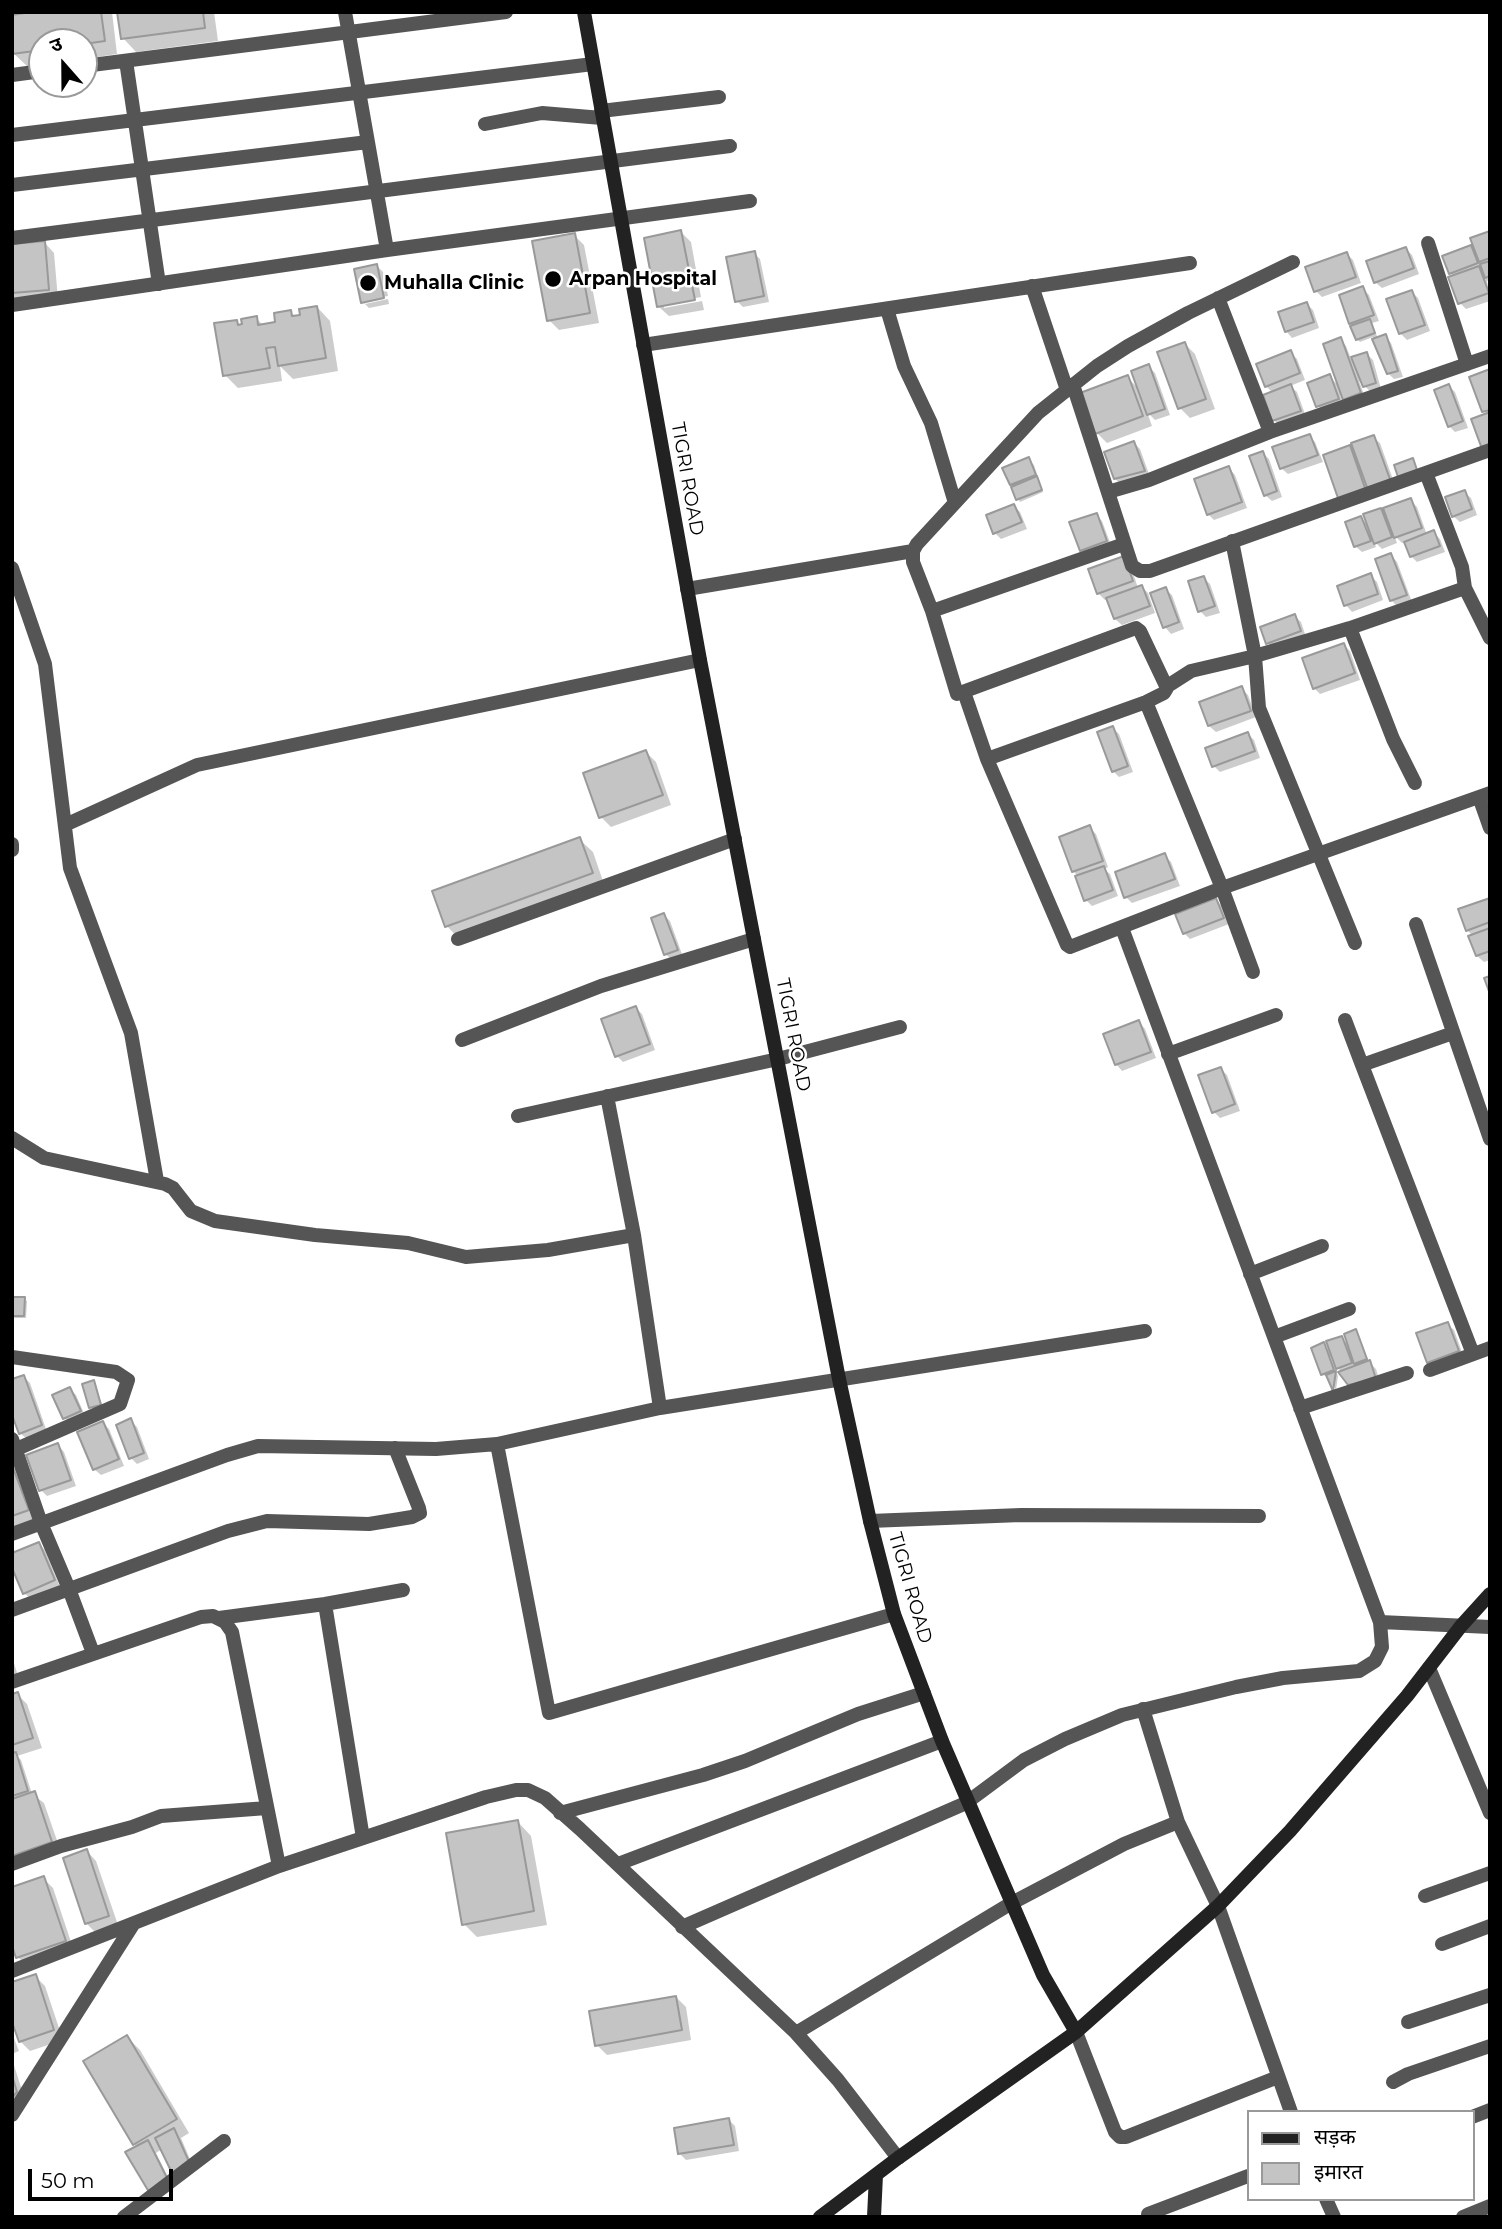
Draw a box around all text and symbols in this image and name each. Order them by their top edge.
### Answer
north arrow [28,28,98,98]
text: उ [47,32,65,58]
place label: Arpan Hospital [569,268,717,290]
marker: Arpan Hospital [543,269,563,289]
place label: Muhalla Clinic [384,272,524,294]
marker: Muhalla Clinic [358,273,378,293]
street label: TIGRI ROAD [666,421,708,537]
street label: TIGRI ROAD [771,977,815,1093]
street label: TIGRI ROAD [883,1530,937,1646]
legend [1246,2110,1474,2201]
text: सड़क [1314,2124,1356,2149]
scale bar [32,2156,177,2200]
text: इमारत [1314,2159,1363,2184]
text: 50 m [41,2168,95,2193]

